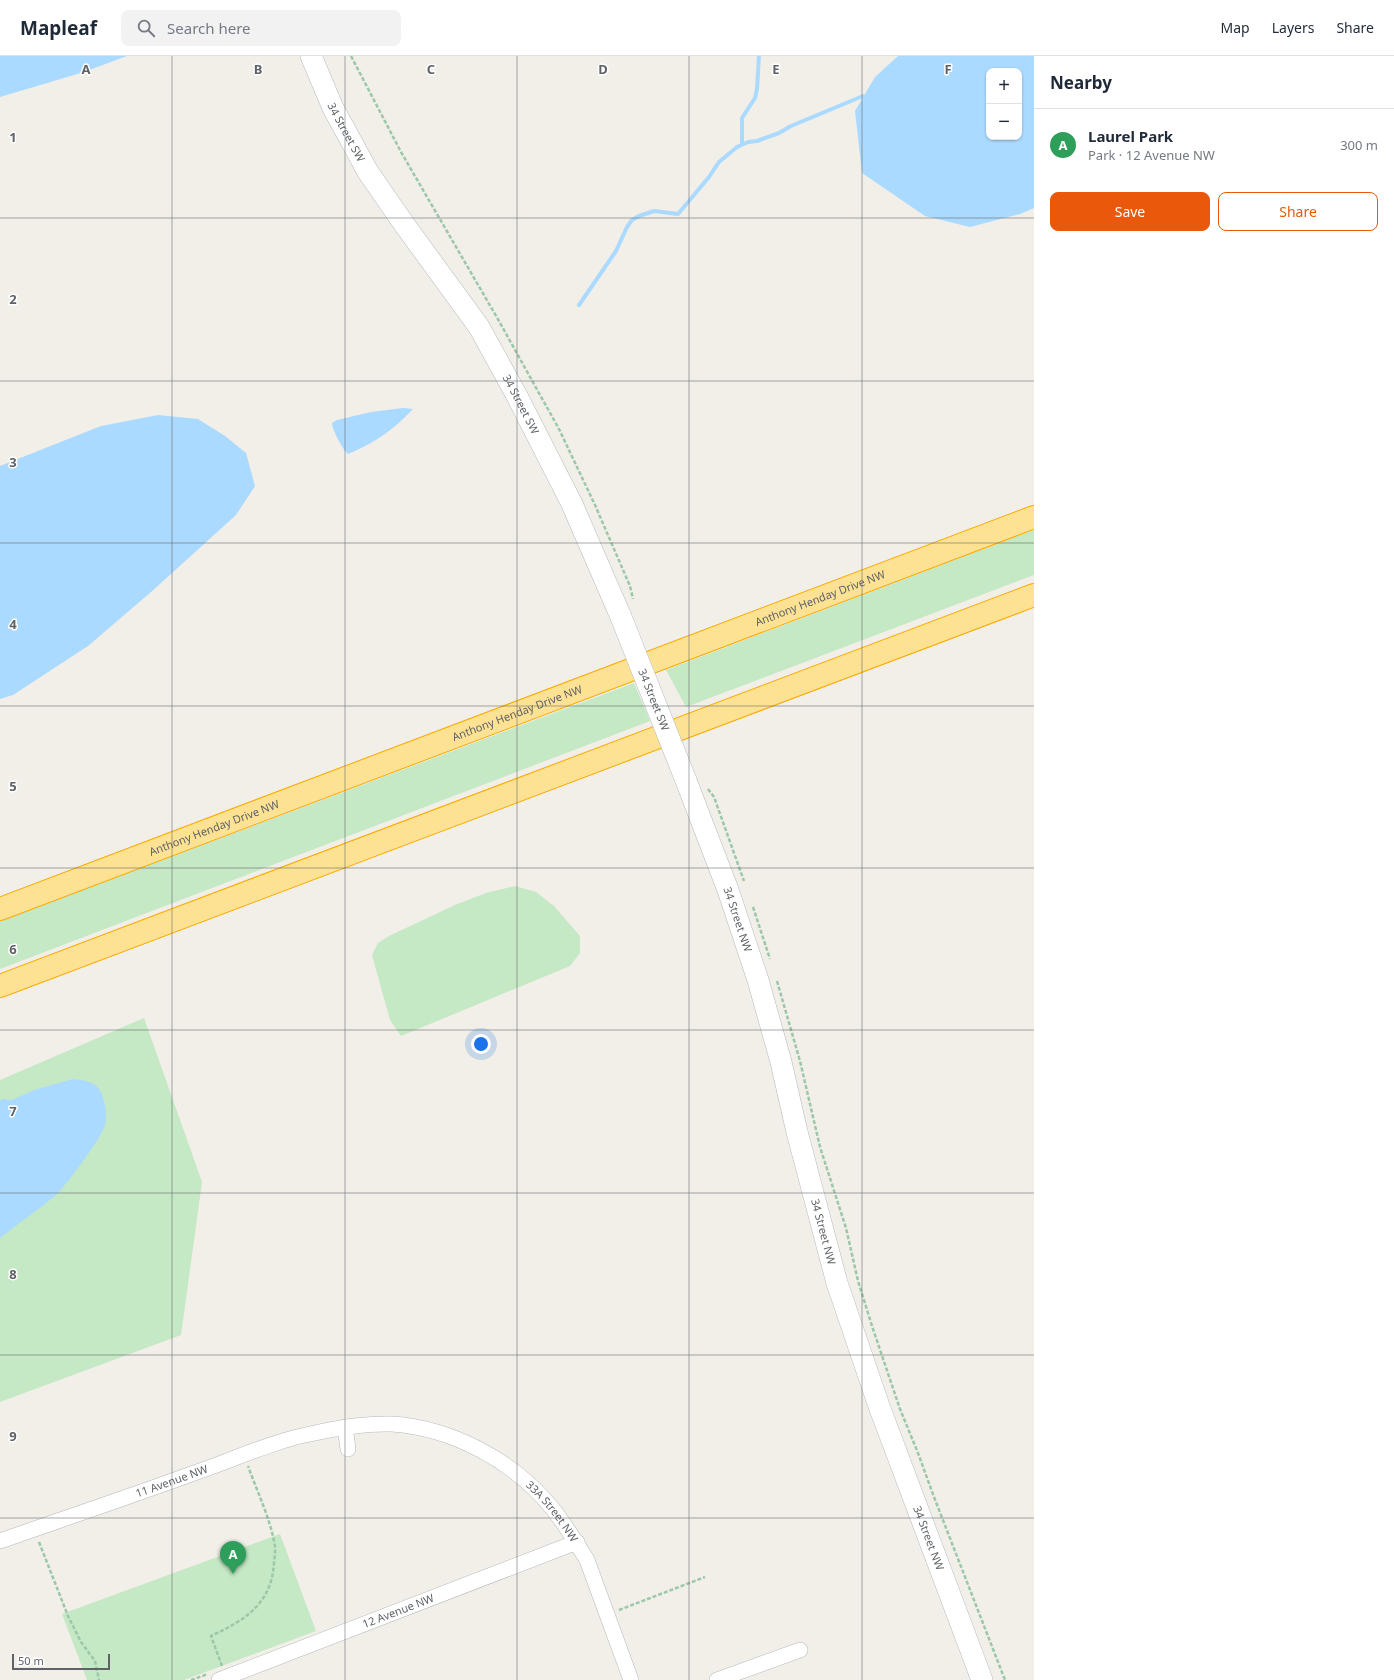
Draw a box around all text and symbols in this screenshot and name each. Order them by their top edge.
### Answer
search box [121,10,401,46]
text: Mapleaf [20,15,97,41]
icon: search [135,17,157,39]
text: Search here [167,18,251,38]
text: Map [1221,18,1250,37]
text: Layers [1272,18,1314,37]
text: Share [1336,18,1374,37]
text: A [82,60,91,78]
text: B [254,60,262,78]
text: C [427,60,435,78]
text: D [598,60,608,78]
text: E [772,60,780,78]
text: F [944,60,952,78]
map controls [986,68,1022,140]
button: + [986,68,1022,104]
text: Nearby [1050,71,1112,94]
street label: 34 Street SW [325,100,369,165]
button: − [986,104,1022,140]
text: Laurel Park [1088,126,1173,146]
text: 1 [9,128,17,146]
text: A [1059,136,1068,154]
text: 300 m [1340,136,1378,154]
text: Park · 12 Avenue NW [1088,146,1215,164]
button: Save [1050,192,1210,231]
button: Share [1218,192,1378,231]
text: 2 [9,290,17,308]
street label: 34 Street SW [500,372,543,437]
text: 3 [9,453,17,471]
street label: Anthony Henday Drive NW [753,566,888,629]
text: 4 [9,615,17,633]
street label: 34 Street SW [635,666,674,733]
street label: Anthony Henday Drive NW [450,681,585,744]
text: 5 [9,777,17,795]
street label: Anthony Henday Drive NW [147,796,282,859]
street label: 34 Street NW [720,885,756,955]
text: 6 [9,940,17,958]
your location [471,1034,491,1054]
text: 7 [9,1102,17,1120]
street label: 34 Street NW [808,1197,840,1267]
text: 8 [9,1265,17,1283]
text: 9 [9,1427,17,1445]
street label: 11 Avenue NW [133,1461,210,1500]
street label: 33A Street NW [523,1477,582,1545]
street label: 34 Street NW [910,1503,948,1573]
pin: A [220,1541,246,1574]
street label: 12 Avenue NW [360,1590,437,1631]
scale bar [12,1652,110,1671]
text: 50 m [18,1653,44,1668]

